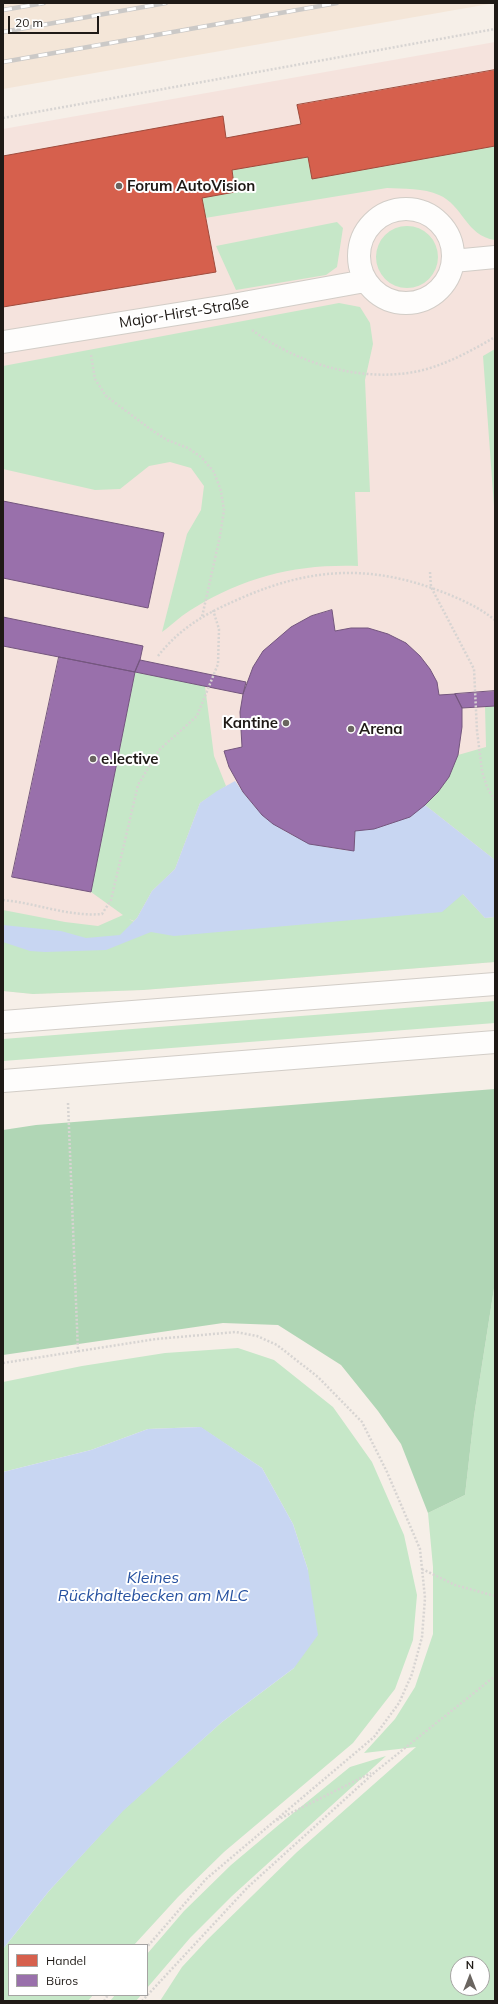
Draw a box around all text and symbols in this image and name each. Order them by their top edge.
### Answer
scale bar [10,8,101,34]
text: 20 m [15,15,43,30]
place label: Forum AutoVision [127,177,255,195]
marker: Forum AutoVision [114,181,124,191]
street label: Major-Hirst-Straße [118,294,250,332]
place label: Kantine [223,714,278,732]
marker: Kantine [281,718,291,728]
place label: Arena [359,720,403,738]
marker: Arena [346,724,356,734]
place label: e.lective [101,750,158,768]
marker: e.lective [88,754,98,764]
water label: Kleines Rückhaltebecken am MLC [58,1568,248,1606]
legend [8,1944,148,1996]
text: Handel [46,1953,86,1968]
north arrow [450,1956,490,1996]
text: N [466,1958,474,1972]
text: Büros [46,1973,78,1988]

